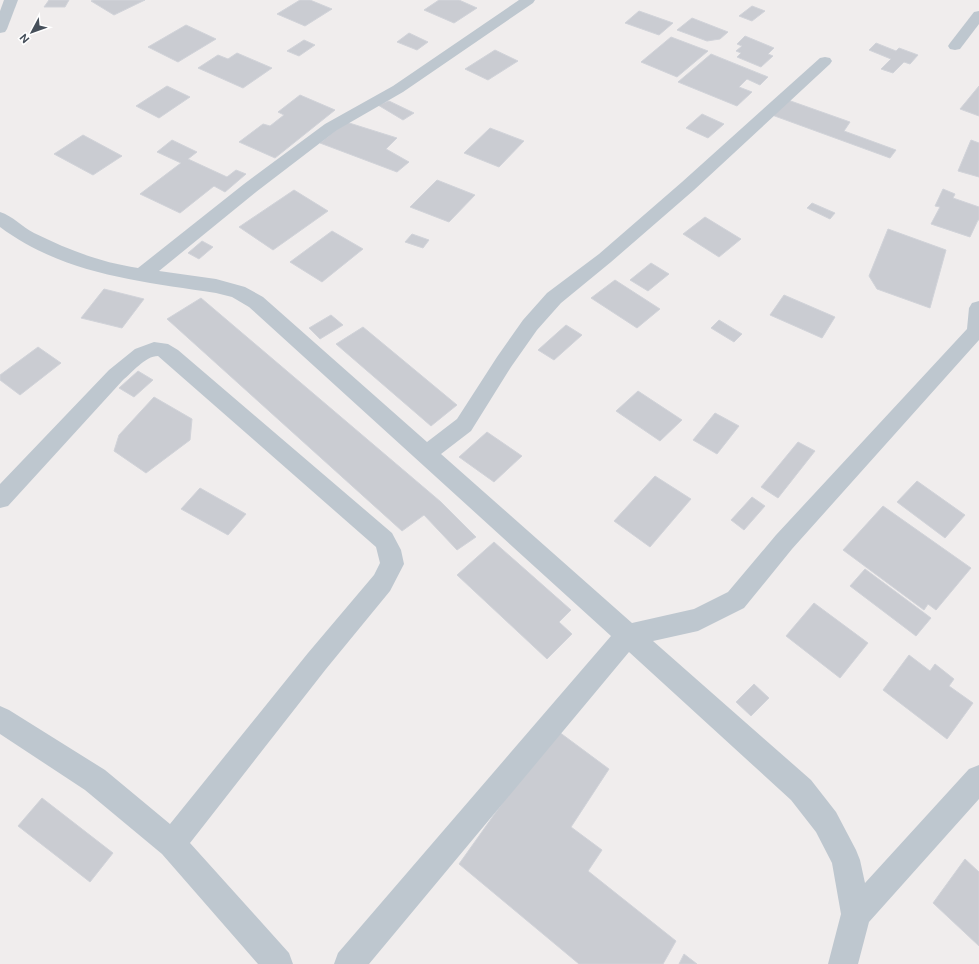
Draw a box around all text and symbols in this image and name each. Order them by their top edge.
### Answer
north arrow [12,12,52,52]
text: N [17,31,32,46]

